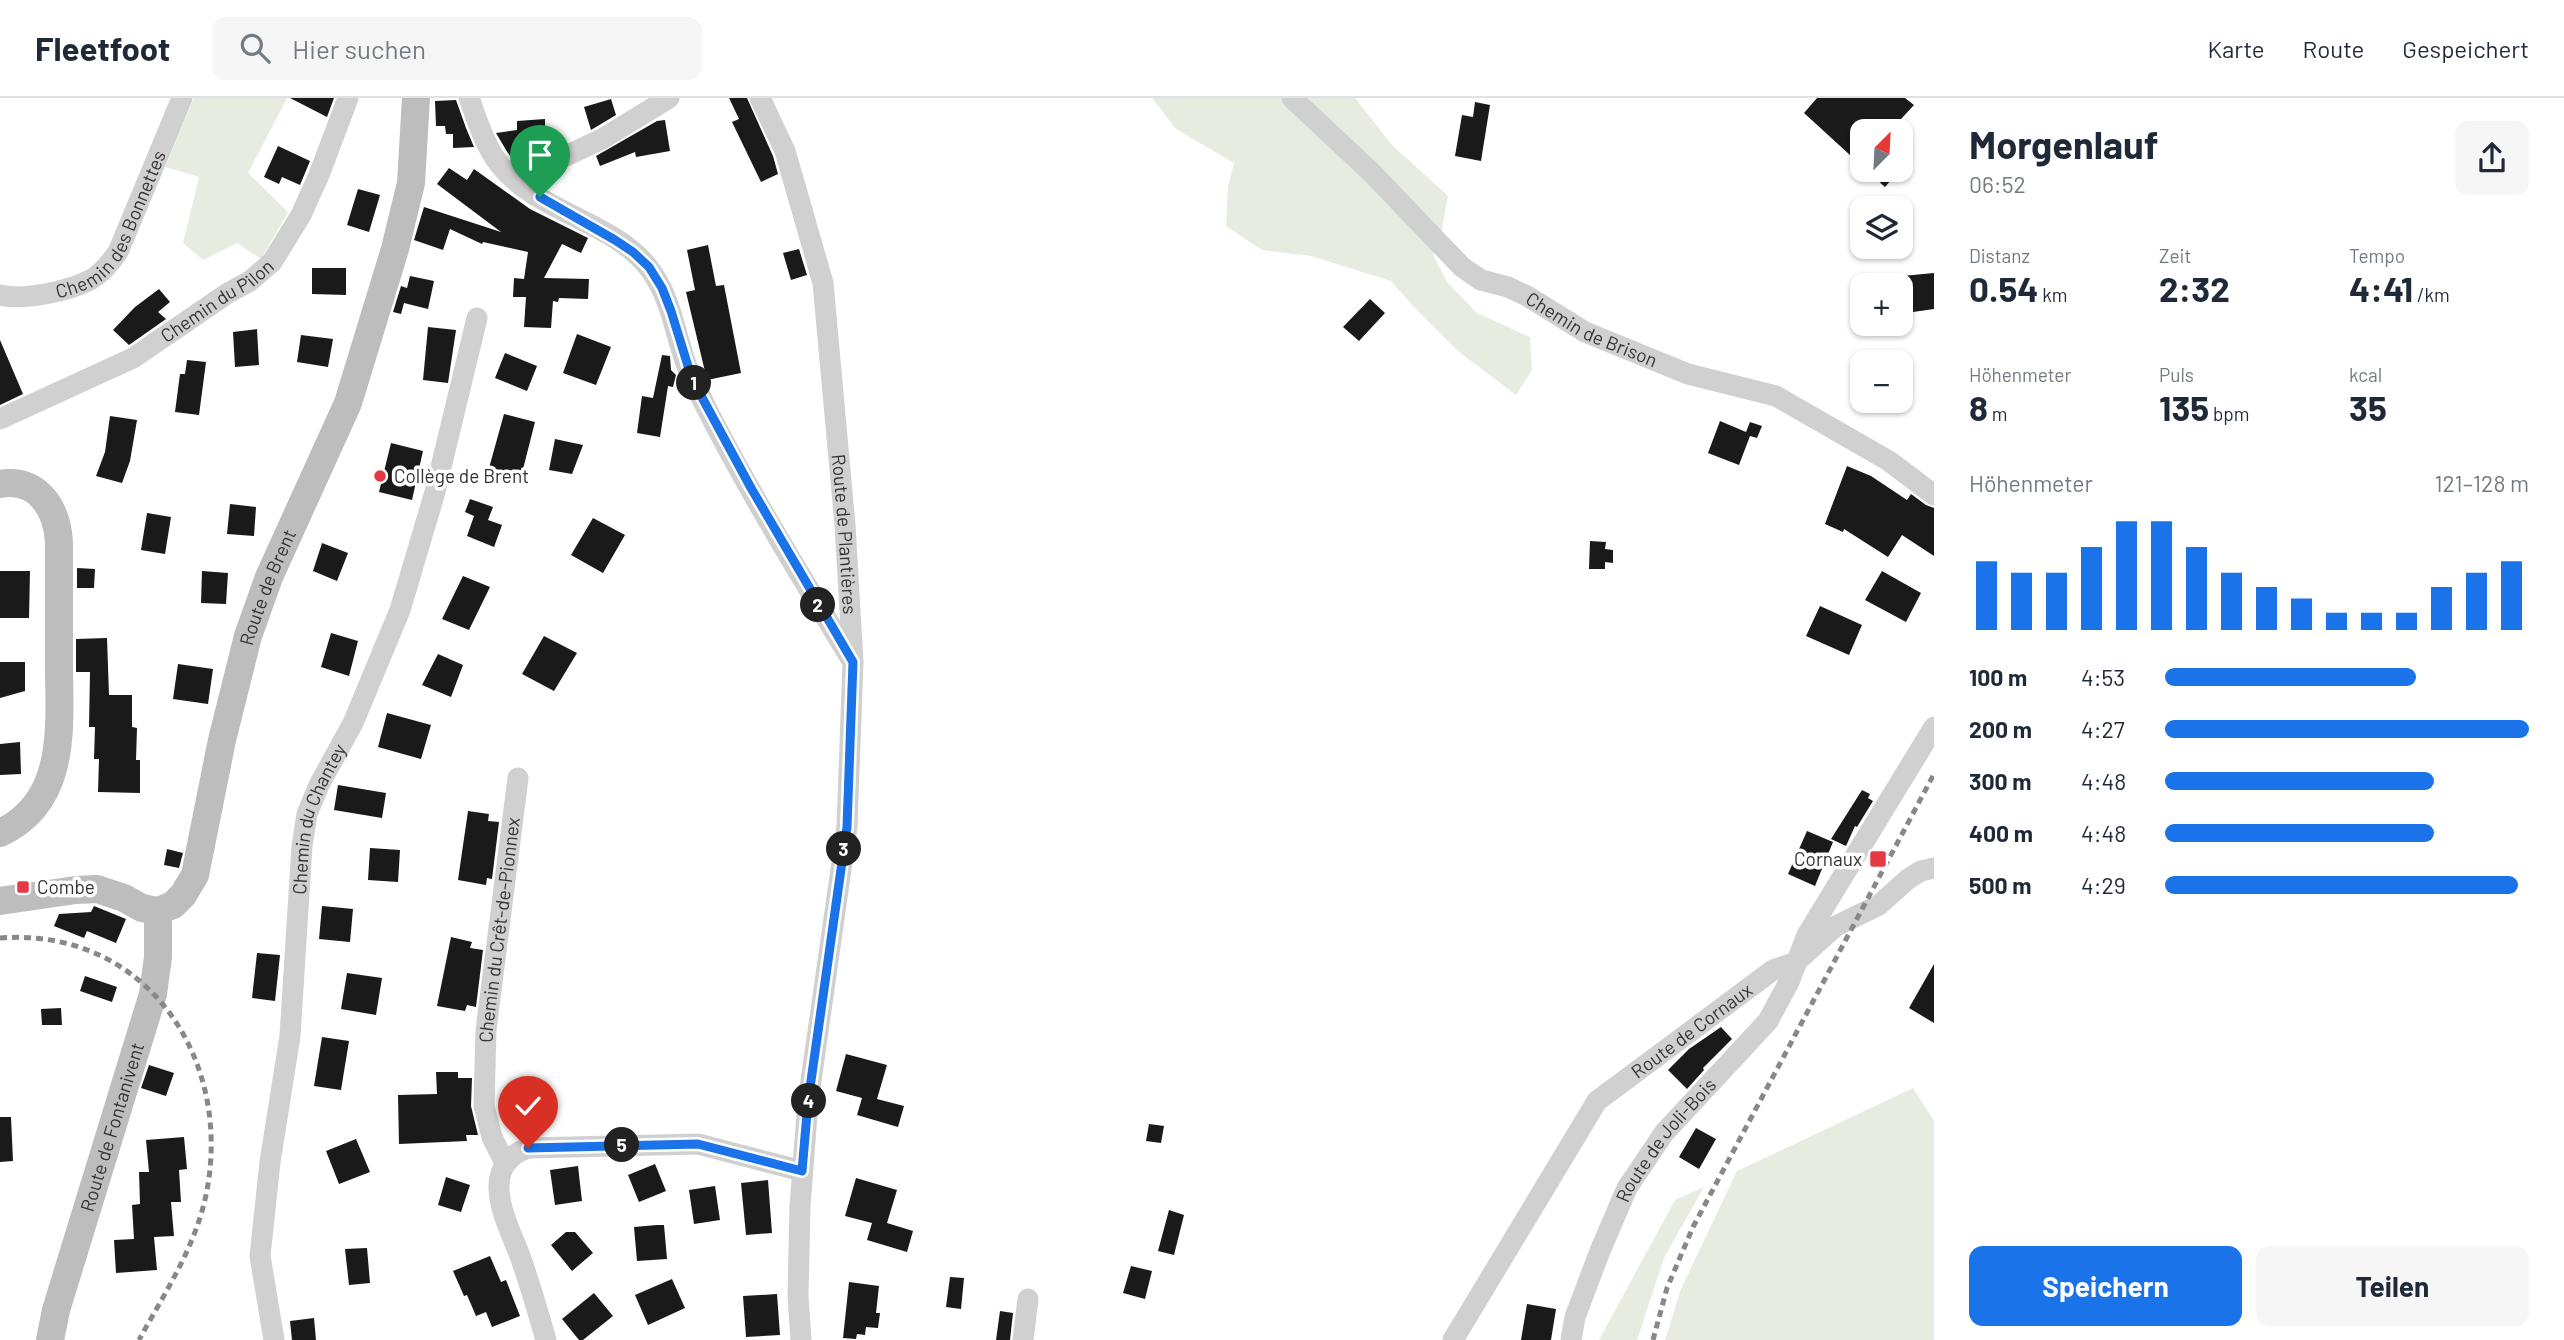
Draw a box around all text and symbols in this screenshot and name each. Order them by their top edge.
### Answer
search box [212,17,702,80]
text: Fleetfoot [35,28,170,68]
icon: search [236,29,274,67]
text: Hier suchen [292,33,426,64]
text: Karte [2207,34,2265,63]
text: Route [2303,34,2364,63]
text: Gespeichert [2402,34,2529,63]
north arrow [1850,119,1913,182]
map controls [1850,119,1913,413]
text: Morgenlauf [1969,121,2158,167]
button: share [2455,121,2529,195]
pin [510,125,570,197]
icon: arrive [521,136,559,174]
street label: Chemin des Bonnettes [53,147,170,302]
text: 06:52 [1969,170,2026,198]
button: layers [1850,196,1913,259]
text: Distanz [1969,244,2030,267]
text: Zeit [2159,244,2191,267]
text: Tempo [2349,244,2405,267]
street label: Chemin du Pilon [156,254,278,347]
text: 0.54 [1969,267,2038,309]
text: 2:32 [2159,267,2230,309]
text: 4:41 [2349,267,2413,309]
button: + [1850,273,1913,336]
text: km [2038,283,2068,306]
text: /km [2413,283,2450,306]
street label: Chemin de Brison [1522,286,1661,371]
button: − [1850,350,1913,413]
text: Höhenmeter [1969,363,2071,386]
text: Puls [2159,363,2194,386]
text: kcal [2349,363,2382,386]
pin: 1 [676,366,712,400]
text: 1 [690,371,697,394]
text: 8 [1969,386,1988,428]
text: 135 [2159,386,2209,428]
text: 35 [2349,386,2387,428]
text: m [1988,402,2007,425]
text: bpm [2209,402,2250,425]
street label: Route de Plantières [828,453,862,615]
place label: Collège de Brent [394,464,529,487]
marker: Collège de Brent [372,468,388,484]
text: Höhenmeter [1969,469,2093,497]
text: 121–128 m [2435,469,2529,497]
street label: Route de Brent [234,525,300,648]
pin: 2 [800,588,836,622]
text: 2 [812,593,823,616]
text: 100 m [1969,663,2027,691]
text: 4:53 [2081,663,2125,691]
text: 200 m [1969,715,2032,743]
text: 4:27 [2081,715,2125,743]
street label: Chemin du Chantey [287,739,351,895]
text: 300 m [1969,767,2031,795]
text: 4:48 [2081,767,2126,795]
street label: Chemin du Crêt-de-Pionnex [474,816,524,1043]
text: 400 m [1969,819,2033,847]
text: 4:48 [2081,819,2126,847]
pin: 3 [826,832,862,866]
text: 3 [838,837,849,860]
place label: Cornaux [1794,847,1862,870]
marker: Cornaux [1868,849,1888,869]
text: 500 m [1969,871,2031,899]
text: 4:29 [2081,871,2126,899]
place label: Combe [37,875,95,898]
marker: Combe [15,879,31,895]
street label: Route de Cornaux [1626,978,1756,1083]
street label: Route de Fontanivent [75,1040,148,1214]
street label: Route de Joli-Bois [1610,1073,1720,1205]
pin [498,1076,558,1148]
pin: 4 [792,1084,826,1118]
icon: check [509,1087,547,1125]
text: 4 [803,1089,814,1112]
pin: 5 [604,1128,640,1162]
text: 5 [616,1133,627,1156]
button: Speichern [1969,1246,2242,1326]
button: Teilen [2256,1246,2529,1326]

